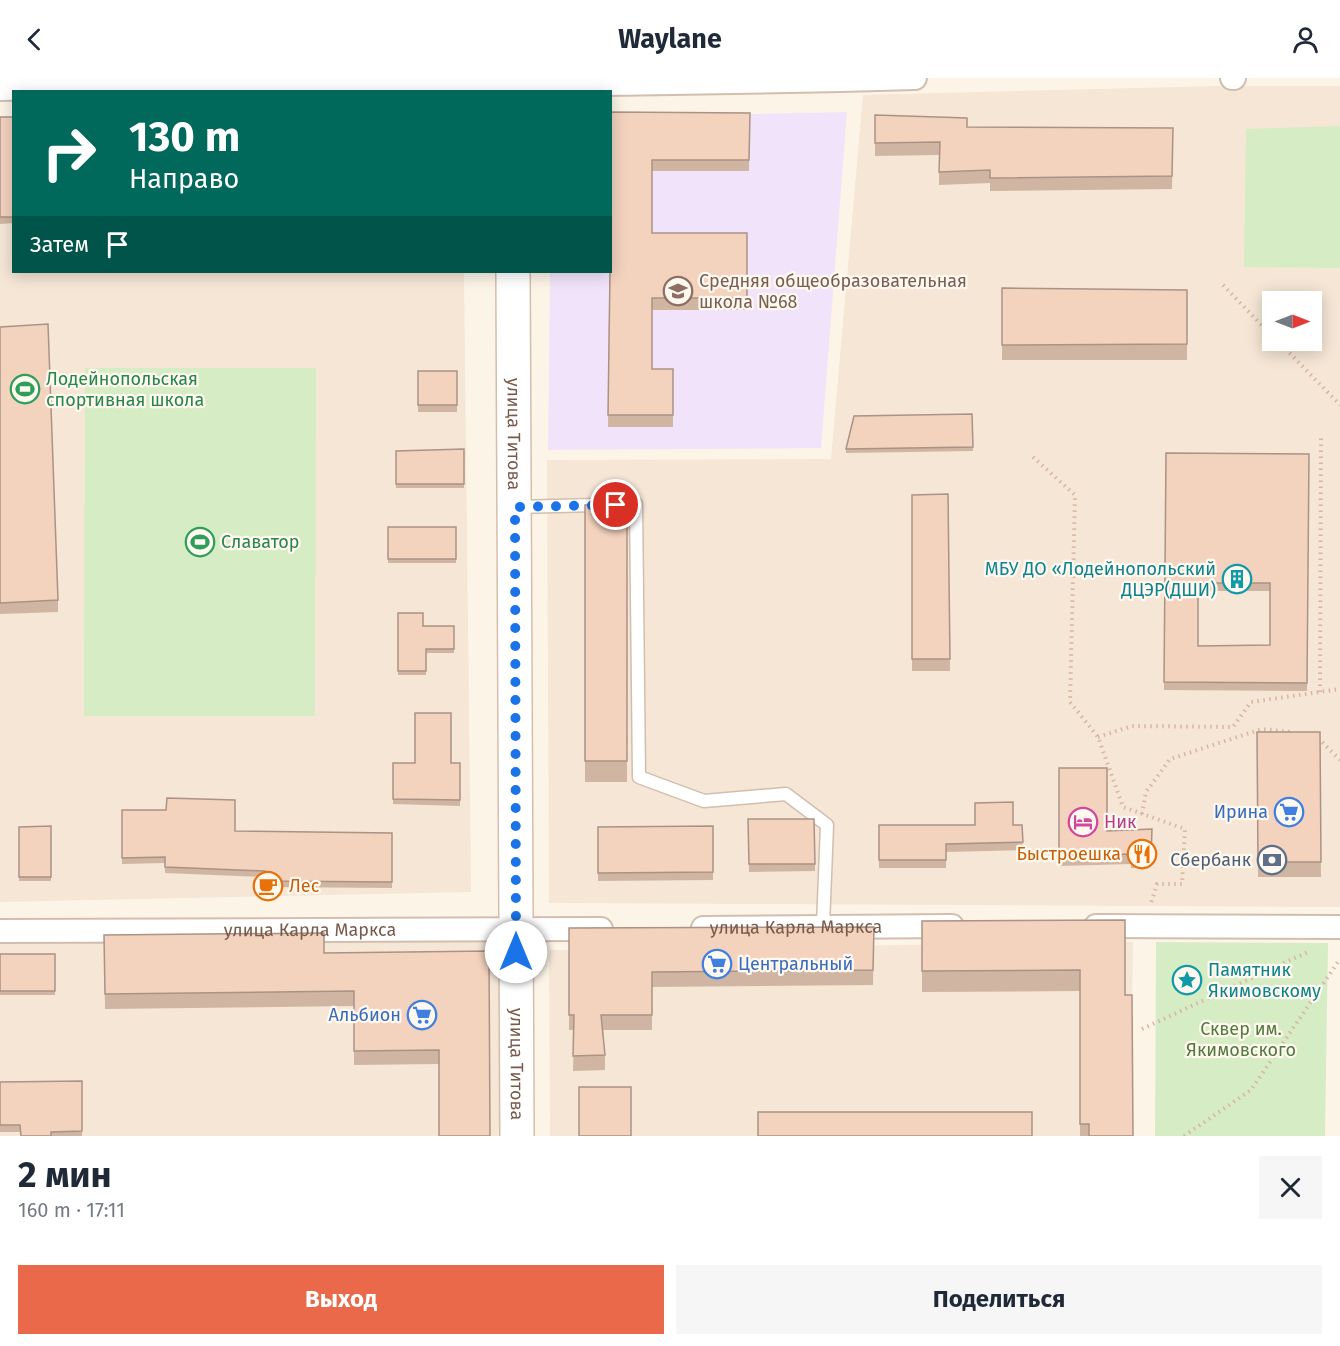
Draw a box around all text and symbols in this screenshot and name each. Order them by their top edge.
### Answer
icon: back [18,23,51,56]
text: Waylane [618,23,722,55]
icon: person [1289,23,1322,56]
text: 130 m [129,112,240,162]
icon: right [30,114,108,192]
text: Направо [129,163,239,195]
icon: arrive [101,228,134,261]
text: Затем [30,231,89,258]
place label: Средняя общеобразовательная школа №68 [699,270,967,313]
school or university icon: Средняя общеобразовательная школа №68 [662,275,694,307]
north arrow [1262,291,1322,351]
map controls [1262,291,1322,351]
place label: Лодейнопольская спортивная школа [46,368,204,411]
sports icon: Лодейнопольская спортивная школа [9,373,41,405]
street label: улица Титова [502,378,525,490]
pin [590,479,641,530]
icon: arrive [599,488,632,521]
sports icon: Славатор [184,526,216,558]
place label: Славатор [221,531,300,553]
place label: МБУ ДО «Лодейнопольский ДЦЭР(ДШИ) [985,558,1216,601]
building icon: МБУ ДО «Лодейнопольский ДЦЭР(ДШИ) [1221,563,1253,595]
supermarket icon: Ирина [1273,796,1305,828]
place label: Ирина [1214,801,1268,823]
hotel icon: Ник [1067,806,1099,838]
place label: Ник [1104,811,1137,833]
restaurant icon: Быстроeшка [1126,838,1158,870]
place label: Быстроeшка [1016,843,1121,865]
bank icon: Сбербанк [1256,844,1288,876]
place label: Сбербанк [1170,849,1252,871]
cafe icon: Лес [252,870,284,902]
place label: Лес [289,875,320,897]
street label: улица Карла Маркса [710,916,882,939]
street label: улица Карла Маркса [224,919,396,941]
position arrow [484,920,548,984]
supermarket icon: Центральный [701,948,733,980]
place label: Центральный [738,953,853,975]
place label: Памятник Якимовскому [1208,959,1321,1002]
place icon: Памятник Якимовскому [1171,964,1203,996]
supermarket icon: Альбион [406,999,438,1031]
place label: Альбион [329,1004,401,1026]
street label: улица Титова [505,1008,528,1120]
park label: Сквер им. Якимовского [1186,1018,1296,1061]
text: 2 мин [18,1153,112,1197]
button: close [1259,1156,1322,1219]
text: 160 m · 17:11 [18,1198,125,1222]
button: Выход [18,1265,664,1334]
button: Поделиться [676,1265,1322,1334]

